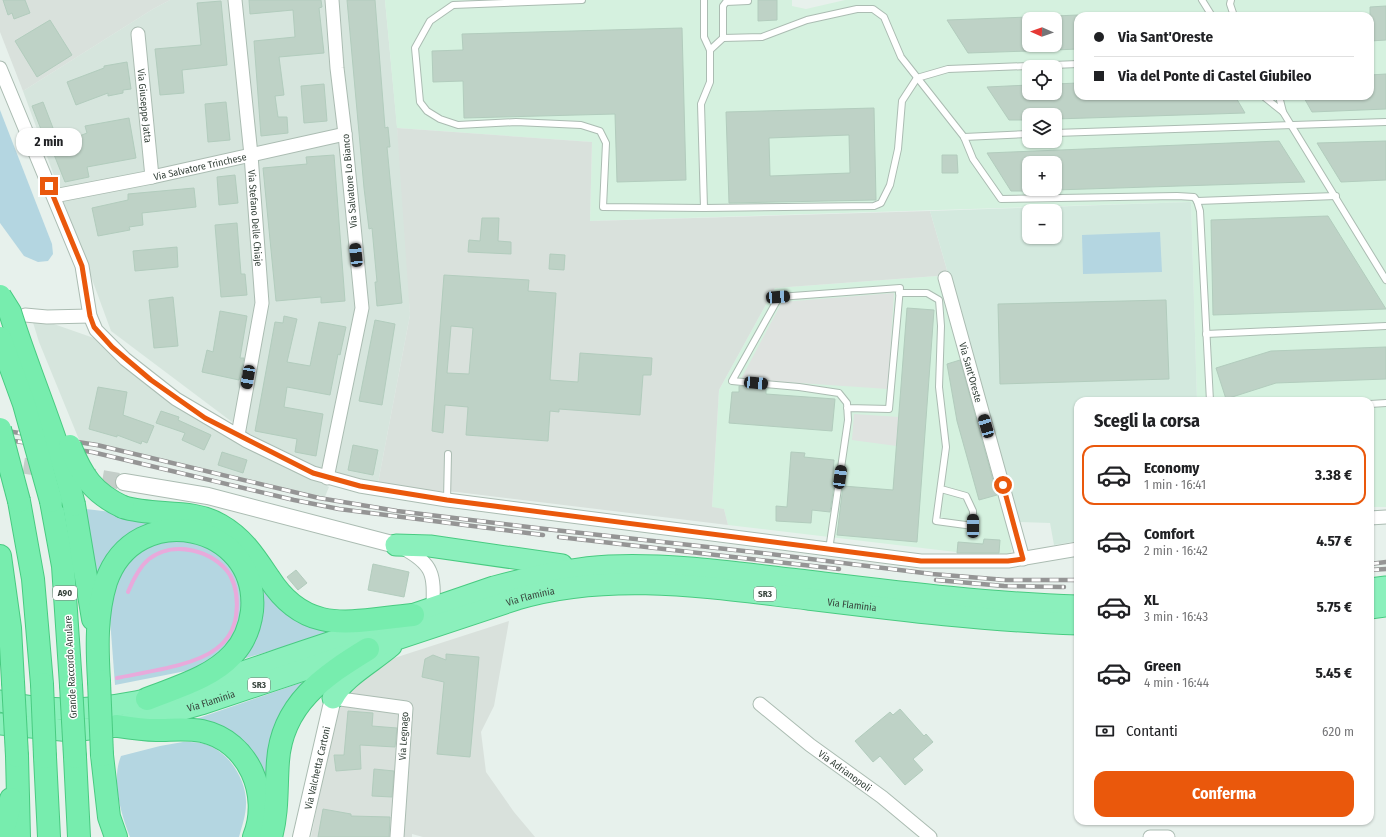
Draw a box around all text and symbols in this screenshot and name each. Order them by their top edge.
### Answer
north arrow [1022,12,1062,52]
map controls [1022,12,1062,244]
text: Via Sant'Oreste [1118,28,1213,46]
button: locate [1022,60,1062,100]
text: Via del Ponte di Castel Giubileo [1118,67,1312,85]
street label: Via Giuseppe Jatta [134,68,154,144]
button: layers [1022,108,1062,148]
callout: 2 min [16,128,82,156]
street label: Via Salvatore Lo Bianco [340,133,360,229]
text: 2 min [35,134,63,149]
street label: Via Salvatore Trinchese [153,151,248,183]
button: + [1022,156,1062,196]
street label: Via Stefano Delle Chiaje [245,169,264,267]
route end [40,177,58,195]
button: − [1022,204,1062,244]
car [349,242,363,268]
car [766,290,790,304]
street label: Via Sant'Oreste [956,341,984,404]
car [240,364,256,390]
car [744,376,768,390]
text: Scegli la corsa [1094,410,1200,432]
car [977,413,995,439]
icon: car [1096,457,1132,493]
text: Economy [1144,459,1199,477]
car [832,464,848,490]
text: 3.38 € [1315,466,1352,484]
route start [994,476,1012,494]
text: 1 min · 16:41 [1144,477,1206,492]
car [967,514,979,538]
icon: car [1096,523,1132,559]
text: Comfort [1144,525,1195,543]
text: 4.57 € [1316,532,1352,550]
text: 2 min · 16:42 [1144,543,1208,558]
street label: Via Flaminia [505,585,556,609]
road number: A90 [53,586,77,600]
road number: SR3 [754,587,776,601]
icon: car [1096,589,1132,625]
text: XL [1144,591,1159,609]
street label: Via Flaminia [827,596,877,614]
text: 5.75 € [1316,598,1352,616]
text: 3 min · 16:43 [1144,609,1208,624]
street label: Grande Raccordo Anulare [62,615,80,719]
icon: car [1096,655,1132,691]
text: Green [1144,657,1181,675]
text: 5.45 € [1315,664,1352,682]
text: 4 min · 16:44 [1144,675,1209,690]
road number: SR3 [248,678,270,692]
street label: Via Flaminia [186,688,237,715]
street label: Via Legnago [397,711,411,761]
icon: cash [1094,720,1116,742]
text: Contanti [1126,722,1178,740]
text: 620 m [1322,724,1354,739]
street label: Via Valchetta Cartoni [303,725,333,811]
street label: Via Adrianopoli [816,748,874,794]
button: Conferma [1094,771,1354,817]

